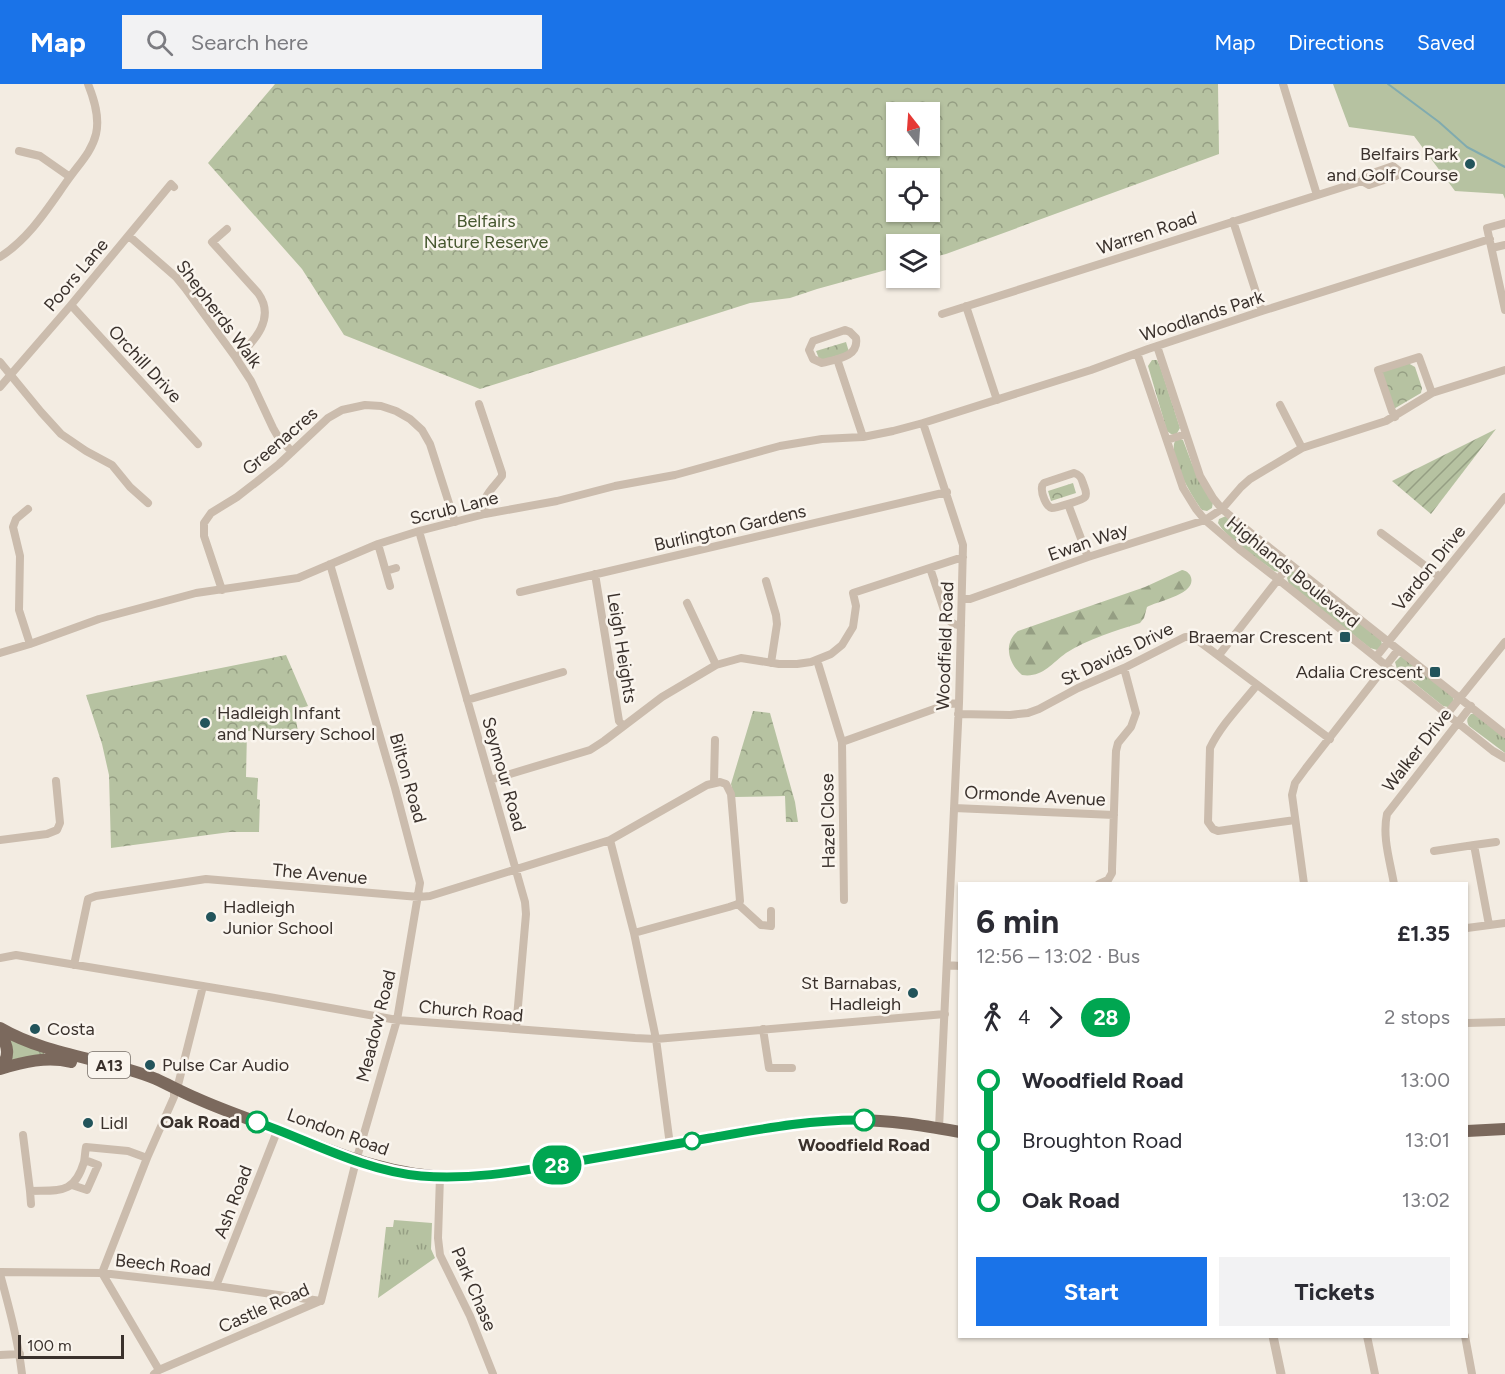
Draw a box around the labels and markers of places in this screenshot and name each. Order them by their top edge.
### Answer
place label: Belfairs Park and Golf Course [1327,143,1458,186]
marker: Belfairs Park and Golf Course [1463,157,1477,171]
place label: Braemar Crescent [1188,626,1333,648]
marker: Braemar Crescent [1338,630,1352,644]
place label: Adalia Crescent [1296,661,1423,683]
marker: Adalia Crescent [1428,665,1442,679]
place label: Hadleigh Infant and Nursery School [217,702,375,745]
marker: Hadleigh Infant and Nursery School [198,716,212,730]
place label: Hadleigh Junior School [223,896,333,939]
marker: Hadleigh Junior School [204,910,218,924]
place label: St Barnabas, Hadleigh [801,972,901,1015]
marker: St Barnabas, Hadleigh [906,986,920,1000]
place label: Costa [47,1018,95,1040]
marker: Costa [28,1022,42,1036]
place label: Pulse Car Audio [162,1054,289,1076]
marker: Pulse Car Audio [143,1058,157,1072]
marker: Woodfield Road [853,1109,875,1131]
place label: Oak Road [160,1111,240,1133]
marker: Oak Road [246,1111,268,1133]
place label: Lidl [100,1112,128,1134]
marker: Lidl [81,1116,95,1130]
unlabelled marker [683,1132,701,1150]
place label: Woodfield Road [798,1134,930,1156]

